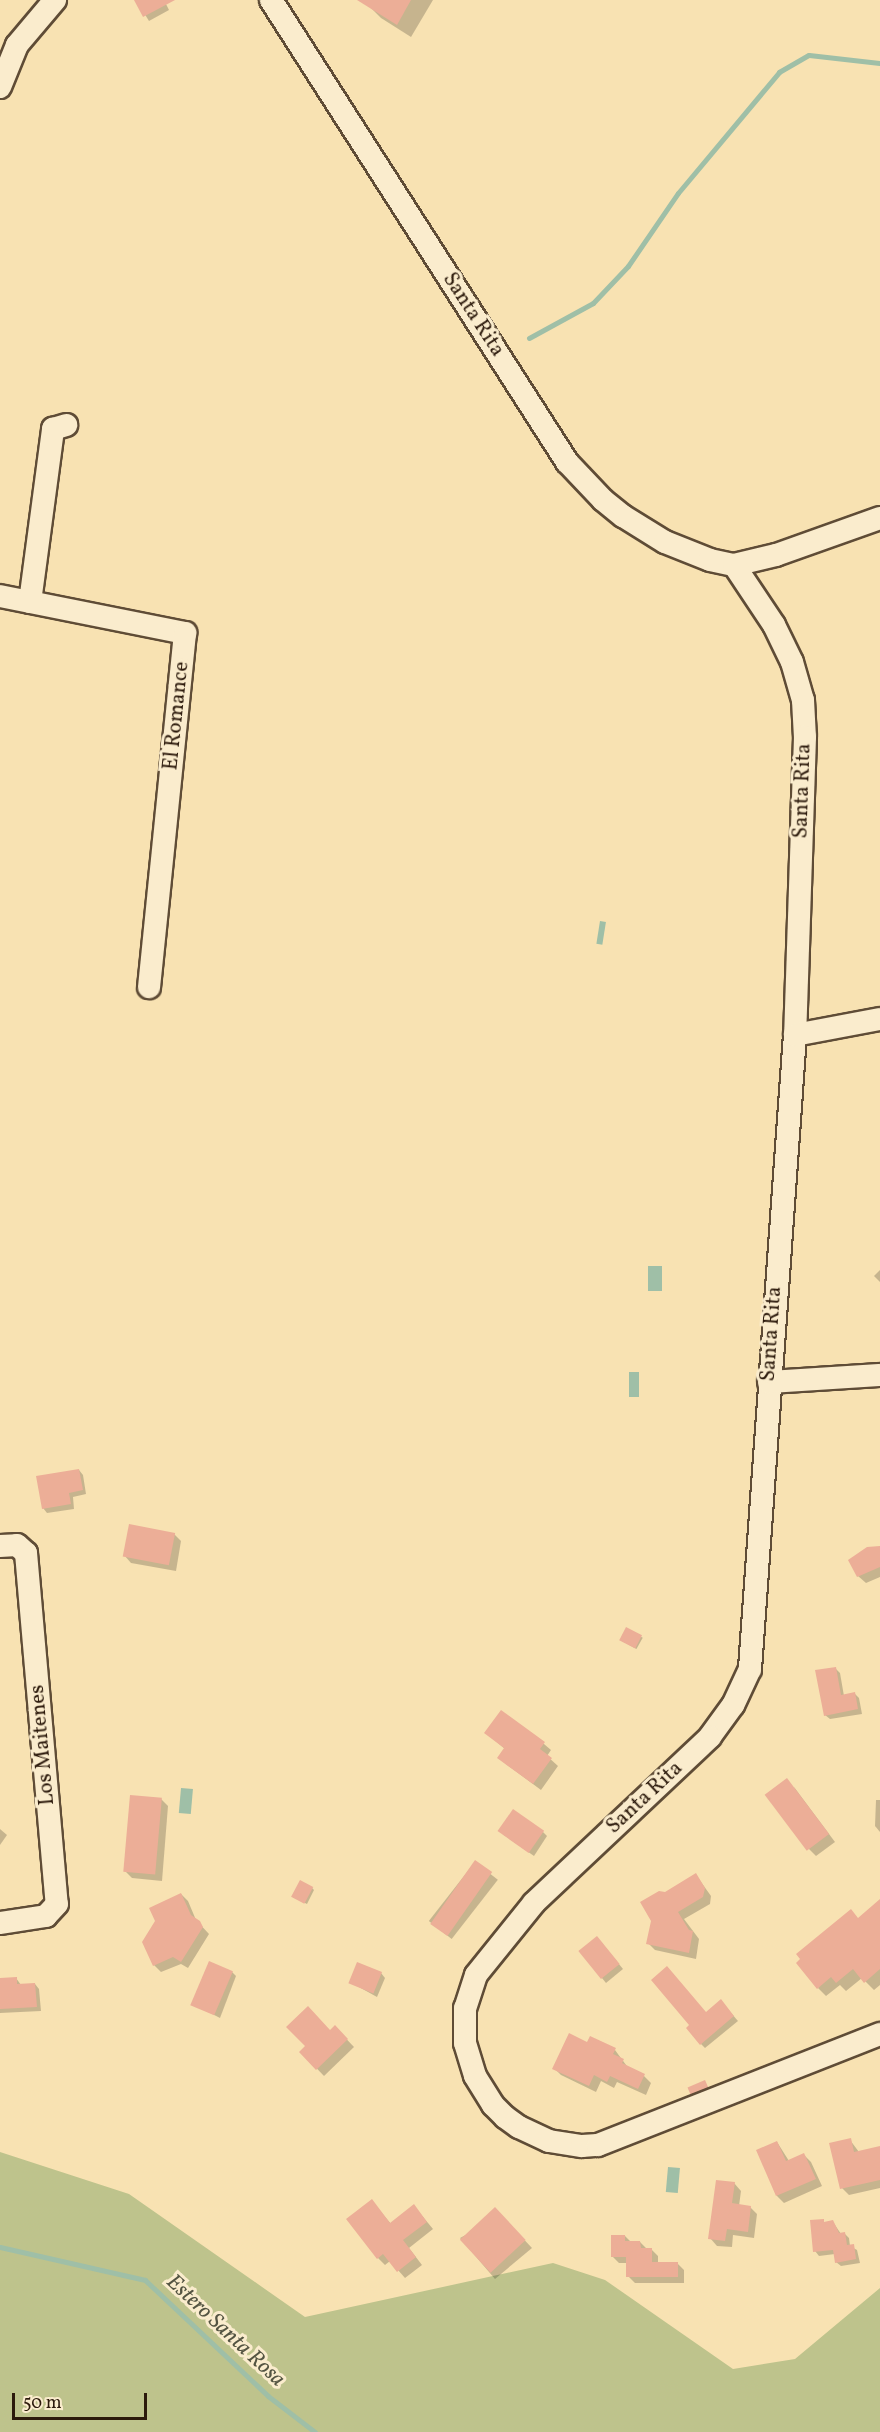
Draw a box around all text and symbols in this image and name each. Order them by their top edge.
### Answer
street label: Santa Rita [437,268,509,362]
street label: El Romance [159,660,195,772]
street label: Santa Rita [789,743,817,839]
street label: Santa Rita [756,1286,788,1382]
street label: Los Maitenes [25,1684,61,1806]
street label: Santa Rita [602,1756,688,1840]
water label: Estero Santa Rosa [160,2269,290,2393]
scale bar [15,2381,150,2419]
text: 50 m [23,2391,62,2416]

